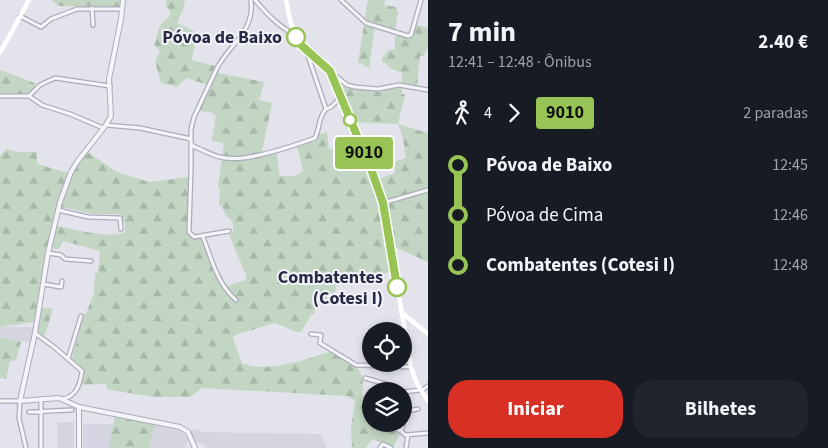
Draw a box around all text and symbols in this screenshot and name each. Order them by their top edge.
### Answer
text: 7 min [448,12,516,52]
place label: Póvoa de Baixo [162,25,282,50]
marker: Póvoa de Baixo [286,27,306,47]
text: 2.40 € [758,29,808,56]
text: 12:41 – 12:48 · Ônibus [448,51,592,73]
icon: walk [448,99,476,127]
icon: forward [500,99,528,127]
text: 9010 [546,100,584,125]
text: 4 [484,102,492,124]
text: 2 paradas [743,102,808,124]
unlabelled marker [343,113,357,127]
line badge: 9010 [329,137,399,169]
text: 9010 [345,140,383,165]
text: Póvoa de Baixo [486,152,612,179]
text: 12:45 [772,154,808,176]
text: Póvoa de Cima [486,202,603,229]
text: 12:46 [772,204,808,226]
text: Combatentes (Cotesi I) [486,252,675,279]
text: 12:48 [772,254,808,276]
place label: Combatentes (Cotesi I) [278,265,383,311]
marker: Combatentes (Cotesi I) [387,277,407,297]
map controls [362,322,412,432]
button: locate [362,322,412,372]
button: Iniciar [448,380,623,438]
button: Bilhetes [633,380,808,438]
button: layers [362,382,412,432]

